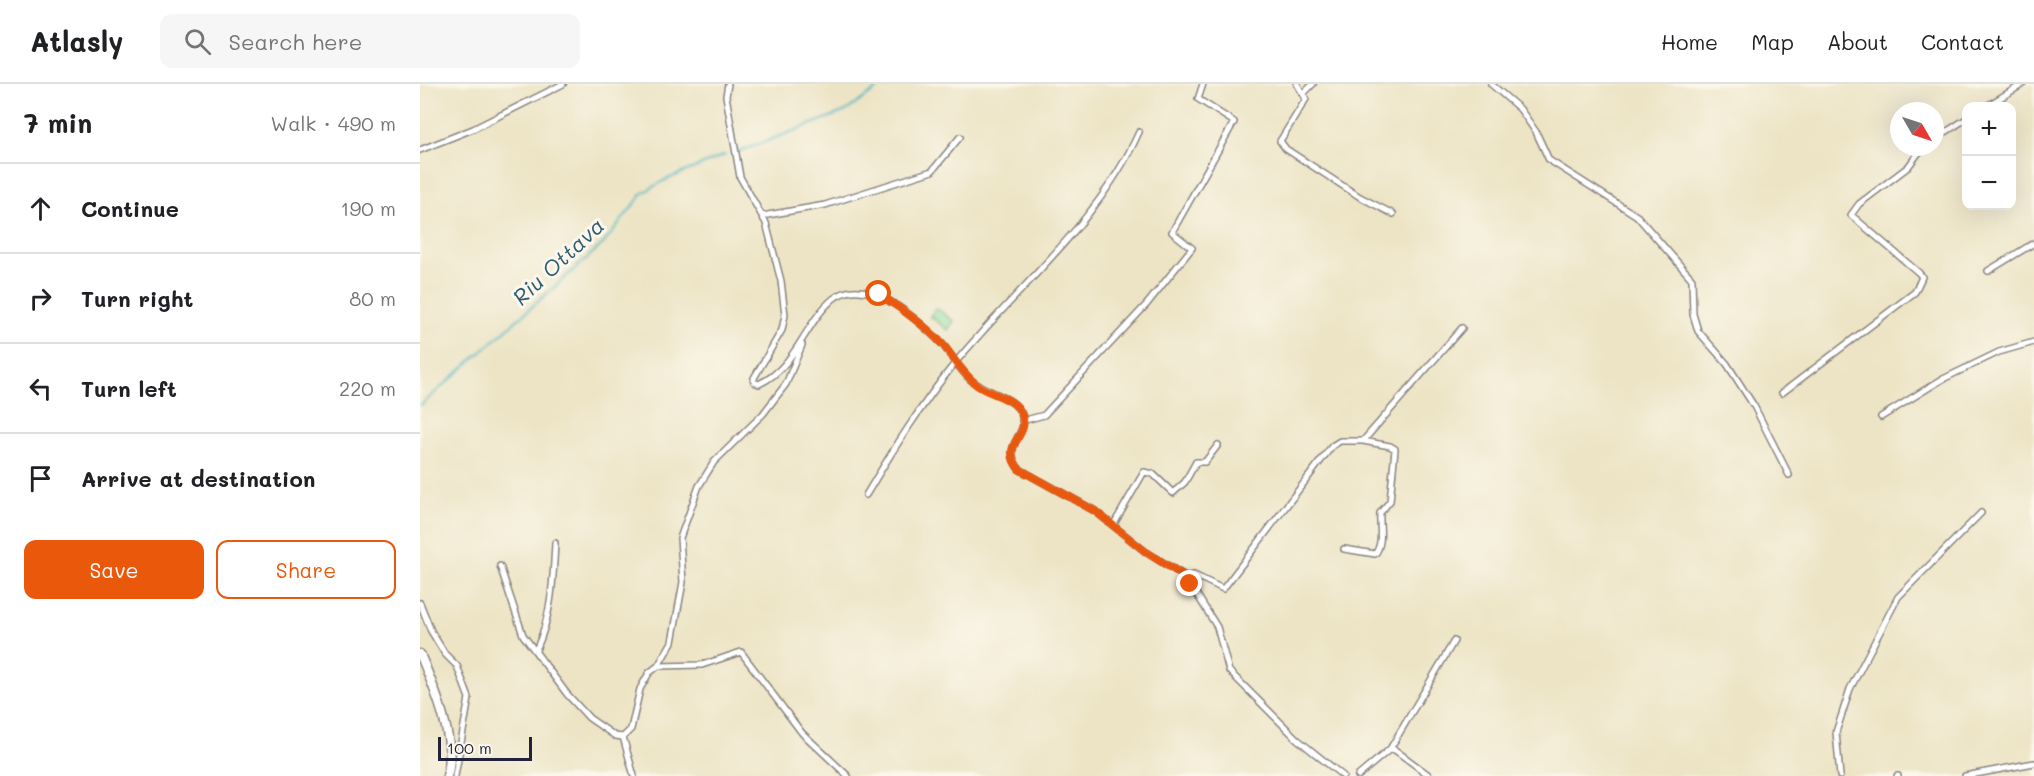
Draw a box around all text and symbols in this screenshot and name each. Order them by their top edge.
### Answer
search box [160,14,580,68]
text: Atlasly [30,23,124,59]
icon: search [181,25,214,58]
text: Search here [229,27,362,56]
text: Home [1661,28,1718,55]
text: Map [1751,28,1794,55]
text: About [1827,28,1888,55]
text: Contact [1921,28,2004,55]
north arrow [1890,102,1944,156]
map controls [1962,102,2016,210]
button: + [1962,102,2016,156]
text: 7 min [24,106,92,140]
text: Walk · 490 m [271,110,396,136]
button: − [1962,156,2016,210]
icon: ahead [24,192,57,225]
text: Continue [81,194,179,223]
text: 190 m [341,195,396,221]
water label: Riu Ottava [506,211,610,311]
route start [865,280,891,306]
icon: right [24,282,57,315]
text: Turn right [81,284,193,313]
text: 80 m [349,285,396,311]
icon: left [24,372,57,405]
text: Turn left [81,374,177,403]
text: 220 m [339,375,396,401]
icon: arrive [24,462,57,495]
text: Arrive at destination [81,464,316,493]
button: Save [24,540,204,599]
button: Share [216,540,396,599]
route end [1176,570,1202,596]
scale bar [438,734,532,762]
text: 100 m [447,737,492,758]

